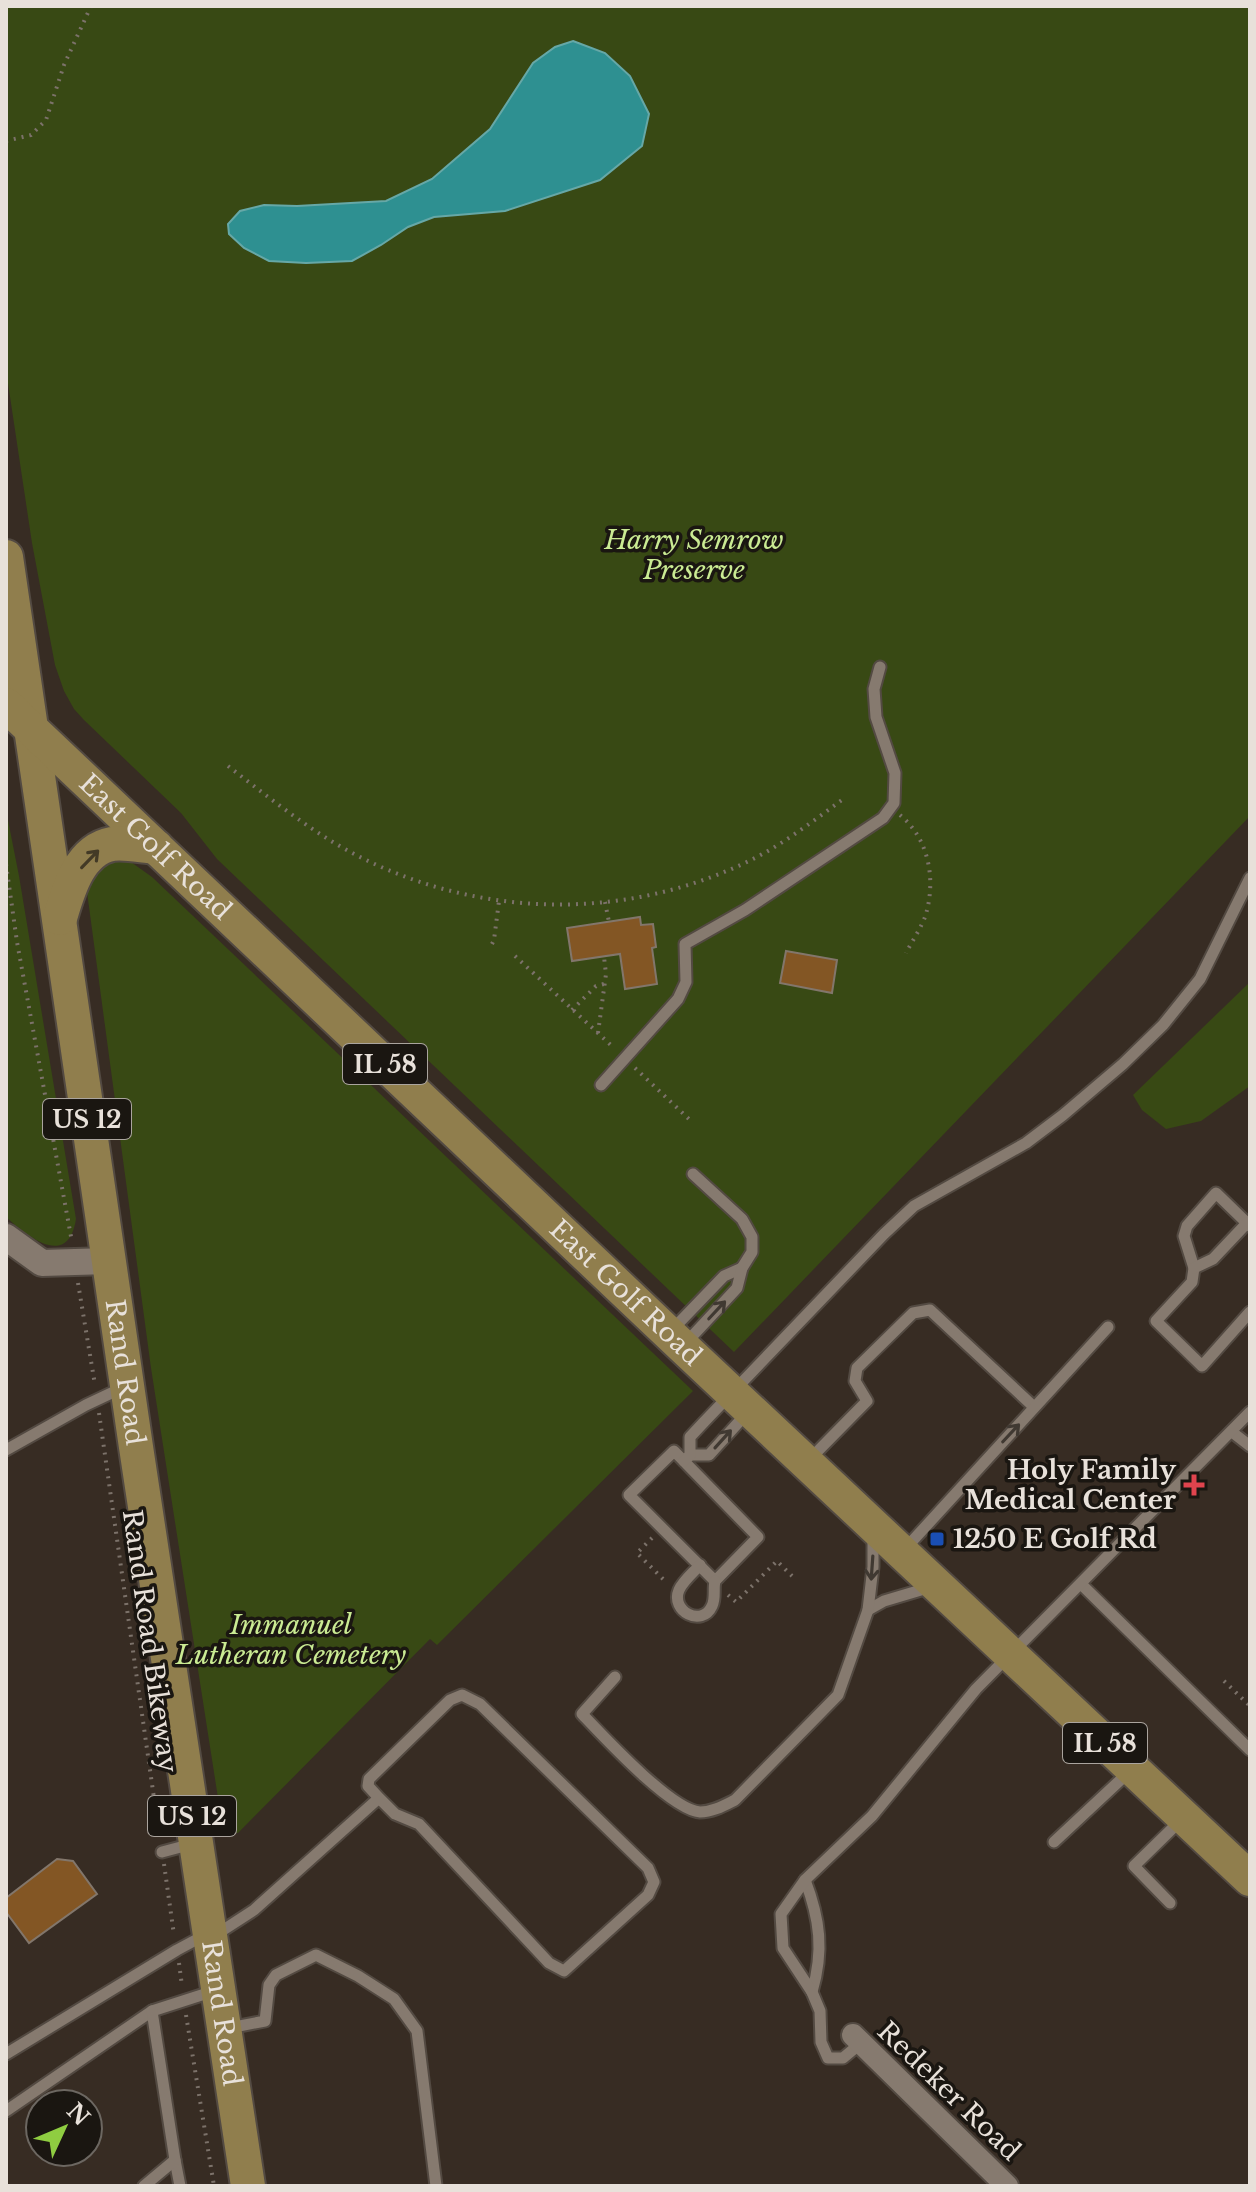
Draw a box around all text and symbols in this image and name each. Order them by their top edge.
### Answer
park label: Harry Semrow Preserve [603,524,784,586]
street label: East Golf Road [73,767,238,926]
one-way arrow [80,849,99,869]
road number: IL 58 [343,1044,427,1084]
road number: US 12 [43,1099,131,1139]
street label: East Golf Road [543,1213,708,1372]
street label: Rand Road [99,1297,152,1447]
one-way arrow [707,1300,725,1320]
one-way arrow [1002,1423,1020,1443]
one-way arrow [713,1430,731,1450]
place label: Holy Family Medical Center [965,1454,1176,1516]
marker: Holy Family Medical Center [1183,1474,1205,1496]
street label: Rand Road Bikeway [116,1507,184,1775]
place label: 1250 E Golf Rd [953,1523,1157,1555]
marker: 1250 E Golf Rd [928,1530,946,1548]
one-way arrow [864,1554,879,1581]
park label: Immanuel Lutheran Cemetery [175,1609,407,1671]
road number: IL 58 [1063,1723,1147,1763]
road number: US 12 [148,1796,236,1836]
street label: Rand Road [195,1938,249,2088]
street label: Redeker Road [871,2015,1027,2167]
north arrow [24,2088,104,2168]
text: N [61,2098,95,2131]

